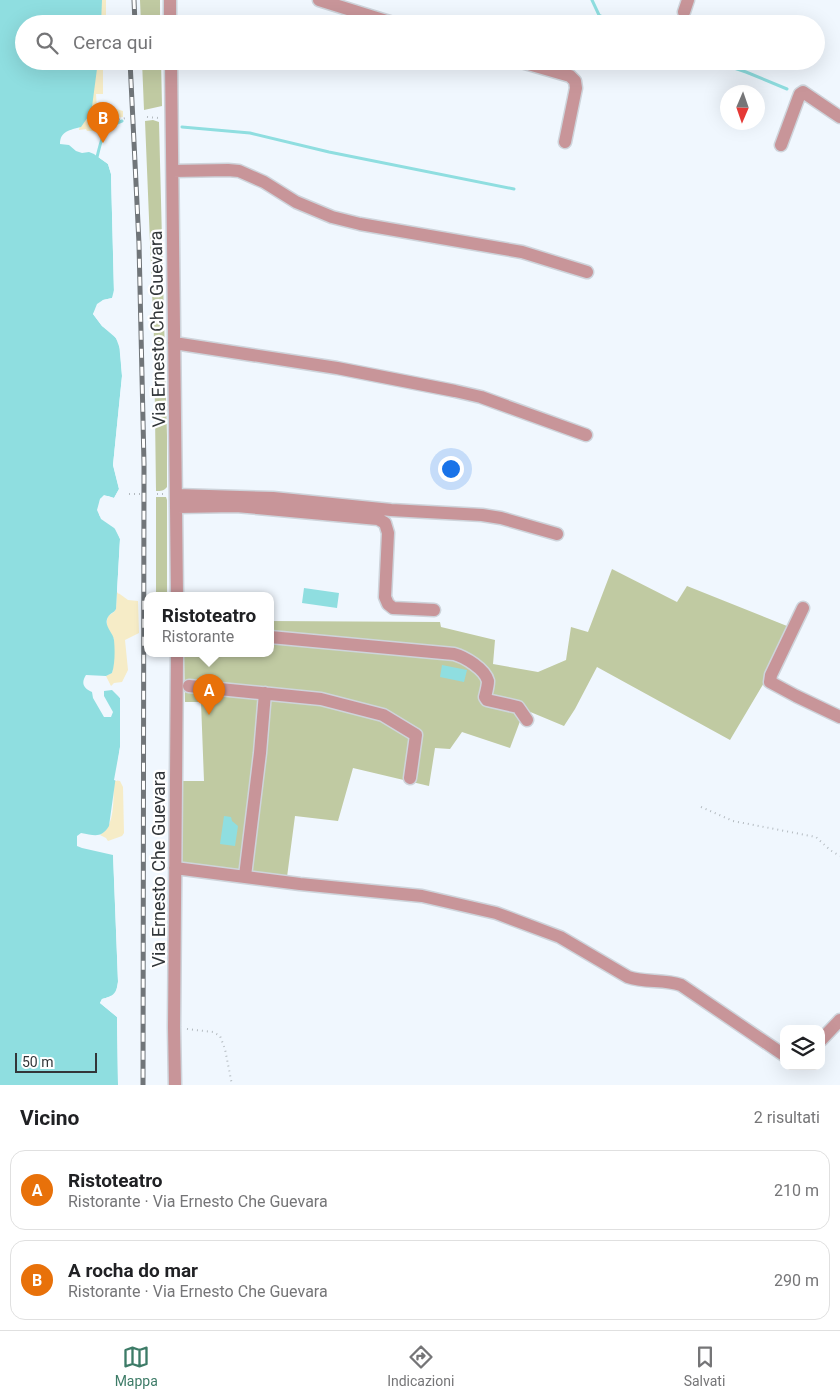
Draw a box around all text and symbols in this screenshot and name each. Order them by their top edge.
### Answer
search box [15,15,825,70]
icon: search [33,29,61,57]
text: Cerca qui [73,31,153,54]
north arrow [720,85,765,130]
pin: B [87,102,119,143]
street label: Via Ernesto Che Guevara [145,230,169,428]
your location [438,456,464,482]
popup [144,592,274,657]
text: Ristoteatro [162,604,256,627]
text: Ristorante [162,627,234,646]
pin: A [193,674,225,715]
street label: Via Ernesto Che Guevara [148,771,169,967]
map controls [780,1025,825,1070]
button: layers [780,1025,825,1070]
scale bar [15,1050,98,1073]
text: 50 m [22,1054,54,1070]
text: Vicino [20,1106,79,1130]
text: 2 risultati [754,1108,820,1127]
text: Ristoteatro [68,1169,163,1192]
text: A [32,1181,42,1200]
text: 210 m [774,1181,819,1200]
text: Ristorante · Via Ernesto Che Guevara [68,1192,328,1211]
text: A rocha do mar [68,1259,198,1282]
text: B [32,1271,42,1290]
text: 290 m [774,1271,819,1290]
text: Ristorante · Via Ernesto Che Guevara [68,1282,328,1301]
tab: Mappa [115,1343,158,1389]
tab: Indicazioni [387,1343,454,1389]
tab: Salvati [684,1343,725,1389]

